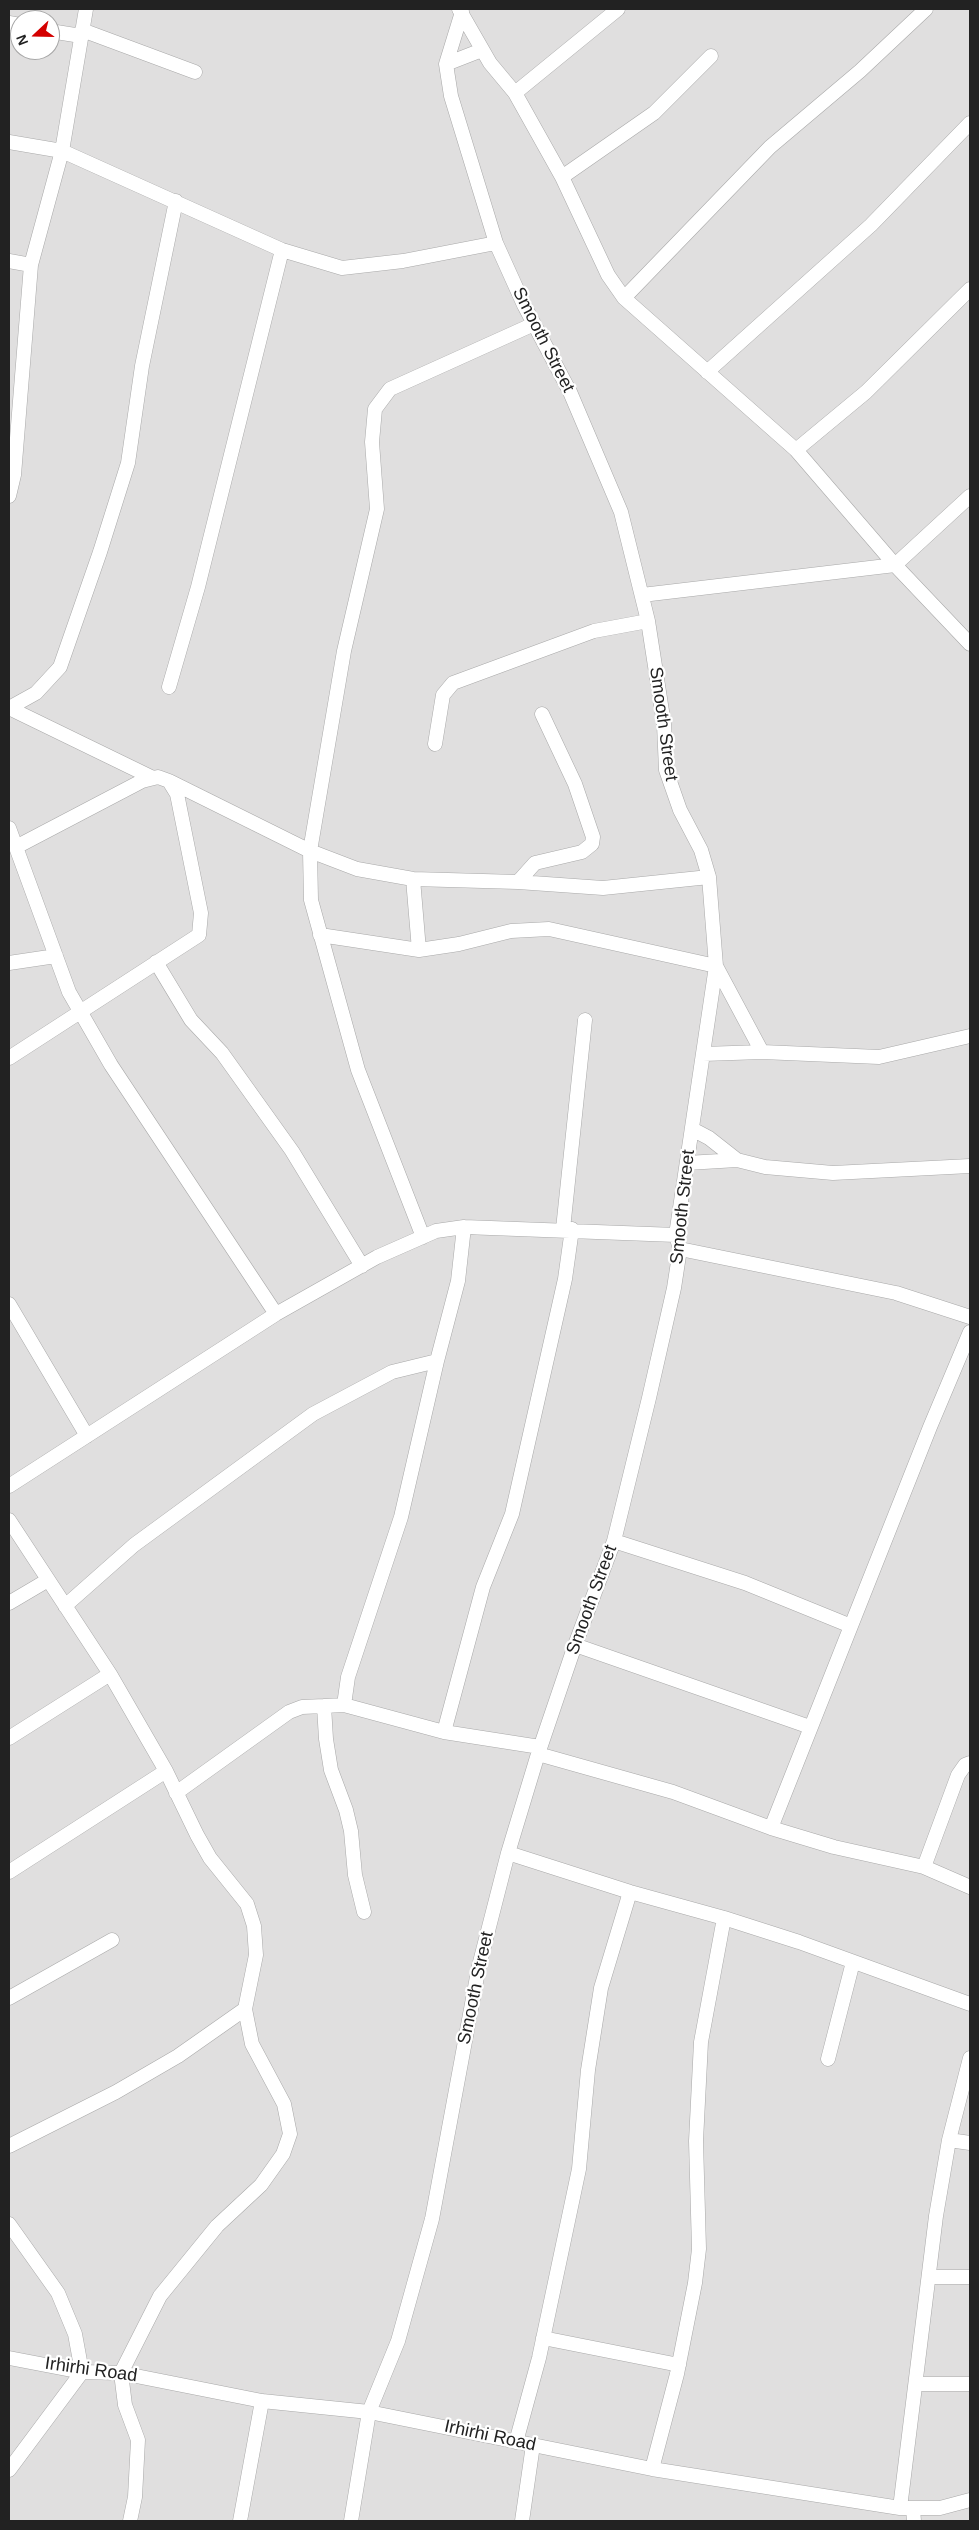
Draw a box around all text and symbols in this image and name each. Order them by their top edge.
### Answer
north arrow [10,10,60,60]
text: N [13,32,31,48]
street label: Smooth Street [507,284,579,396]
street label: Smooth Street [644,666,682,782]
street label: Smooth Street [666,1149,700,1265]
street label: Smooth Street [562,1542,622,1658]
street label: Smooth Street [453,1929,499,2047]
street label: Irhirhi Road [43,2353,139,2387]
street label: Irhirhi Road [442,2416,538,2456]

